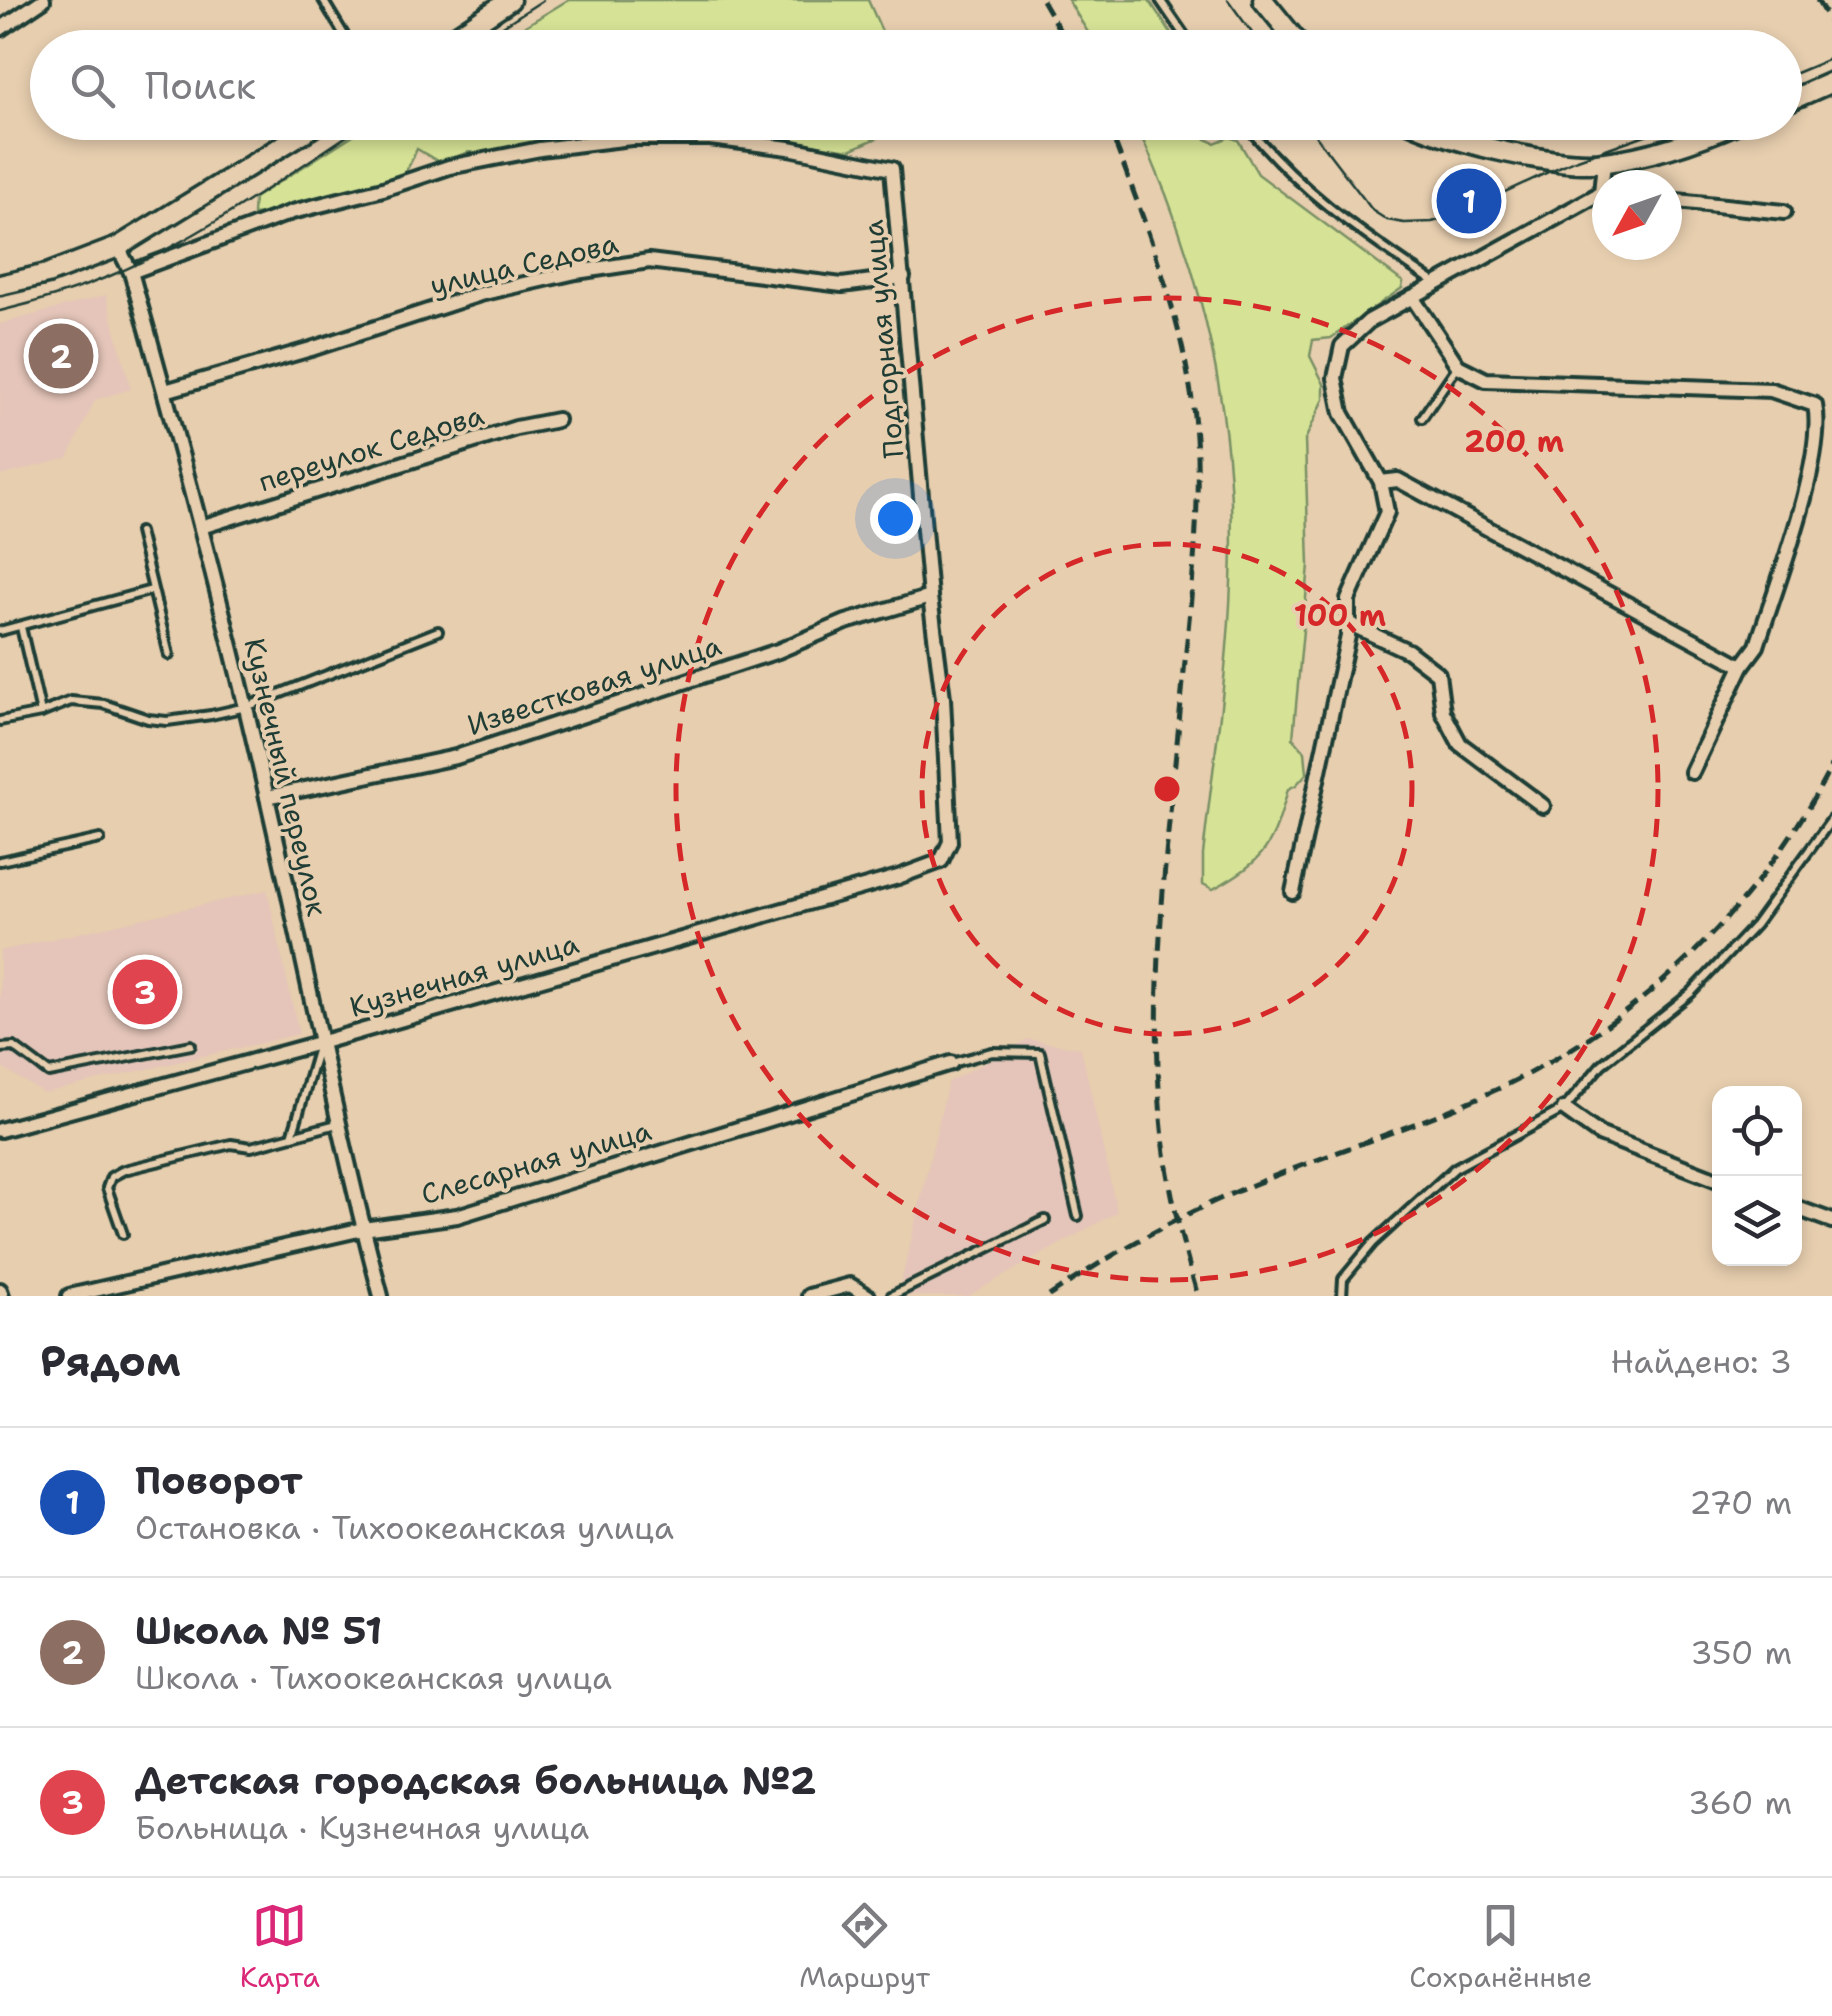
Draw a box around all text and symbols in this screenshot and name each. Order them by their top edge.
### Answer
search box [30,30,1802,140]
icon: search [65,58,120,113]
text: Поиск [145,60,256,111]
pin: 1 [1436,164,1502,238]
north arrow [1592,170,1682,260]
street label: Подгорная улица [854,218,912,460]
street label: улица Седова [426,224,622,304]
pin: 2 [28,318,94,394]
street label: переулок Седова [254,396,488,500]
text: 200 m [1464,421,1564,462]
your location [870,493,921,544]
text: 100 m [1294,595,1386,636]
street label: Известковая улица [462,626,726,744]
street label: Кузнечный переулок [236,634,337,920]
centre of rings [1149,771,1185,807]
street label: Кузнечная улица [345,924,583,1026]
pin: 3 [112,954,178,1030]
map controls [1712,1086,1802,1266]
button: locate [1712,1086,1802,1176]
street label: Слесарная улица [416,1111,656,1213]
button: layers [1712,1176,1802,1266]
text: Рядом [40,1333,181,1389]
text: Найдено: 3 [1611,1340,1792,1383]
text: Поворот [135,1455,303,1506]
text: 1 [65,1481,80,1524]
text: 270 m [1689,1481,1792,1524]
text: Остановка · Тихоокеанская улица [135,1506,674,1549]
text: Школа № 51 [135,1605,382,1656]
text: 2 [61,1631,84,1674]
text: 350 m [1690,1631,1792,1674]
text: Школа · Тихоокеанская улица [135,1656,612,1699]
text: Детская городская больница №2 [135,1755,816,1806]
text: 3 [61,1781,84,1824]
text: 360 m [1688,1781,1792,1824]
text: Больница · Кузнечная улица [135,1806,589,1849]
tab: Карта [240,1898,320,1996]
tab: Маршрут [799,1898,930,1996]
tab: Сохранённые [1409,1898,1592,1996]

